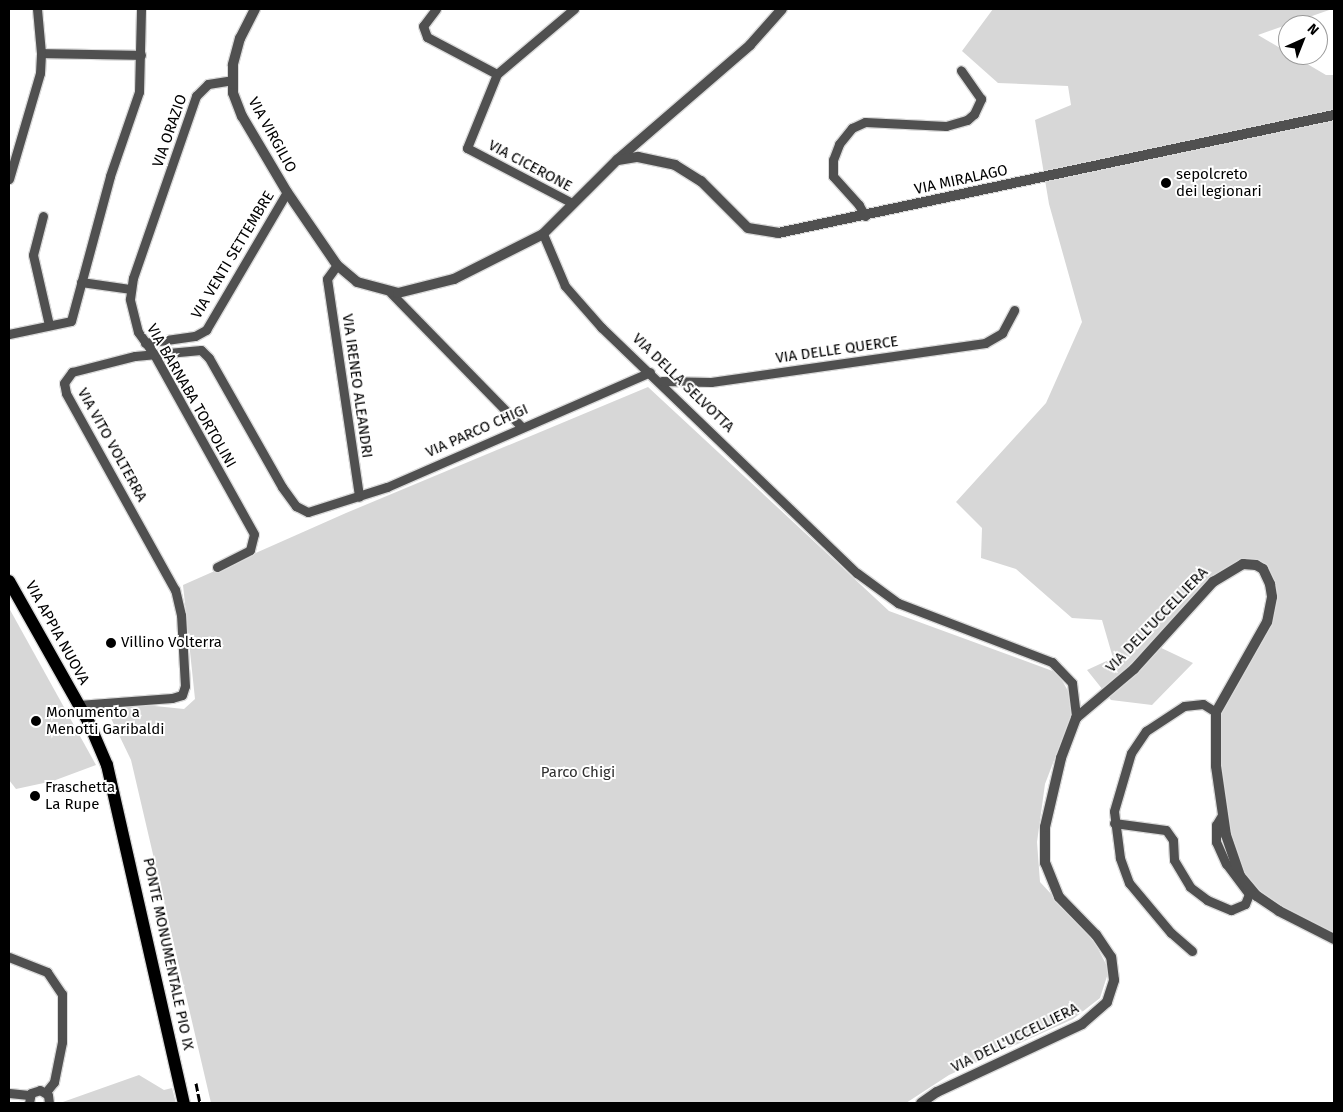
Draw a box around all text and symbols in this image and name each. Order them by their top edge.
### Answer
north arrow [1278,15,1328,65]
text: N [1304,20,1322,39]
street label: VIA ORAZIO [149,92,191,170]
street label: VIA VIRGILIO [244,94,300,176]
street label: VIA CICERONE [485,136,575,196]
street label: VIA MIRALAGO [913,161,1009,199]
place label: sepolcreto dei legionari [1176,165,1262,200]
marker: sepolcreto dei legionari [1160,177,1172,189]
street label: VIA VENTI SETTEMBRE [188,188,278,322]
street label: VIA IRENEO ALEANDRI [338,313,376,459]
street label: VIA BARNABA TORTOLINI [142,321,240,471]
street label: VIA DELLA SELVOTTA [628,330,738,436]
street label: VIA DELLE QUERCE [775,332,899,368]
street label: VIA VITO VOLTERRA [73,385,151,505]
street label: VIA PARCO CHIGI [423,400,531,462]
street label: VIA DELL'UCCELLIERA [1102,564,1212,676]
street label: VIA APPIA NUOVA [21,578,93,688]
place label: Villino Volterra [121,634,222,652]
marker: Villino Volterra [105,637,117,649]
place label: Monumento a Menotti Garibaldi [46,703,164,738]
marker: Monumento a Menotti Garibaldi [30,715,42,727]
park label: Parco Chigi [541,764,615,782]
place label: Fraschetta La Rupe [45,778,115,813]
marker: Fraschetta La Rupe [29,790,41,802]
street label: PONTE MONUMENTALE PIO IX [139,856,197,1052]
street label: VIA DELL'UCCELLIERA [948,999,1082,1077]

